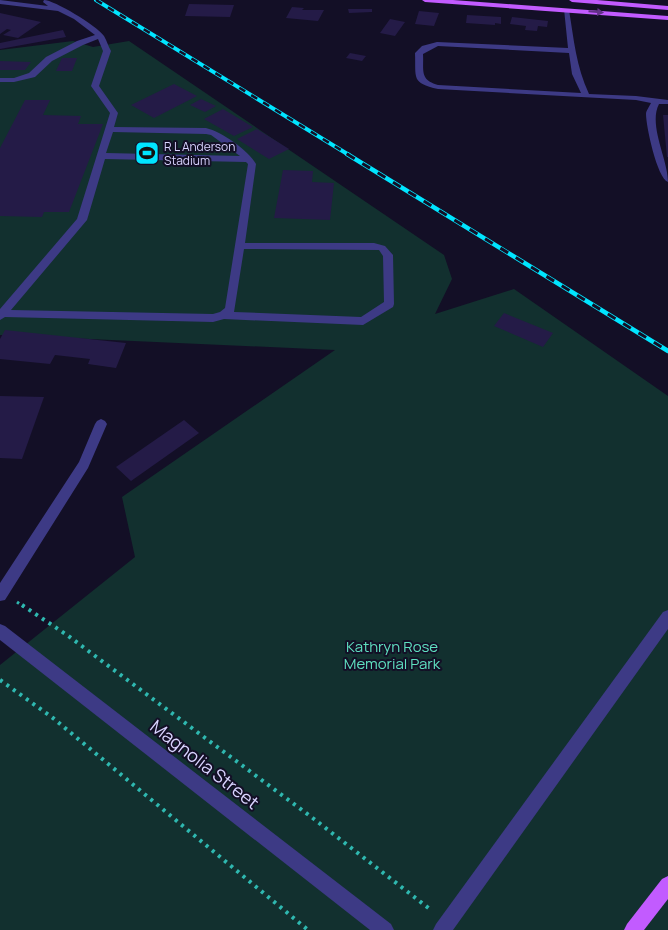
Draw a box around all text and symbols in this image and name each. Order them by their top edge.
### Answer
one-way arrow [588,9,604,17]
place label: R L Anderson Stadium [164,138,235,169]
sports icon: R L Anderson Stadium [134,140,160,166]
park label: Kathryn Rose Memorial Park [344,636,441,674]
street label: Magnolia Street [146,714,264,814]

